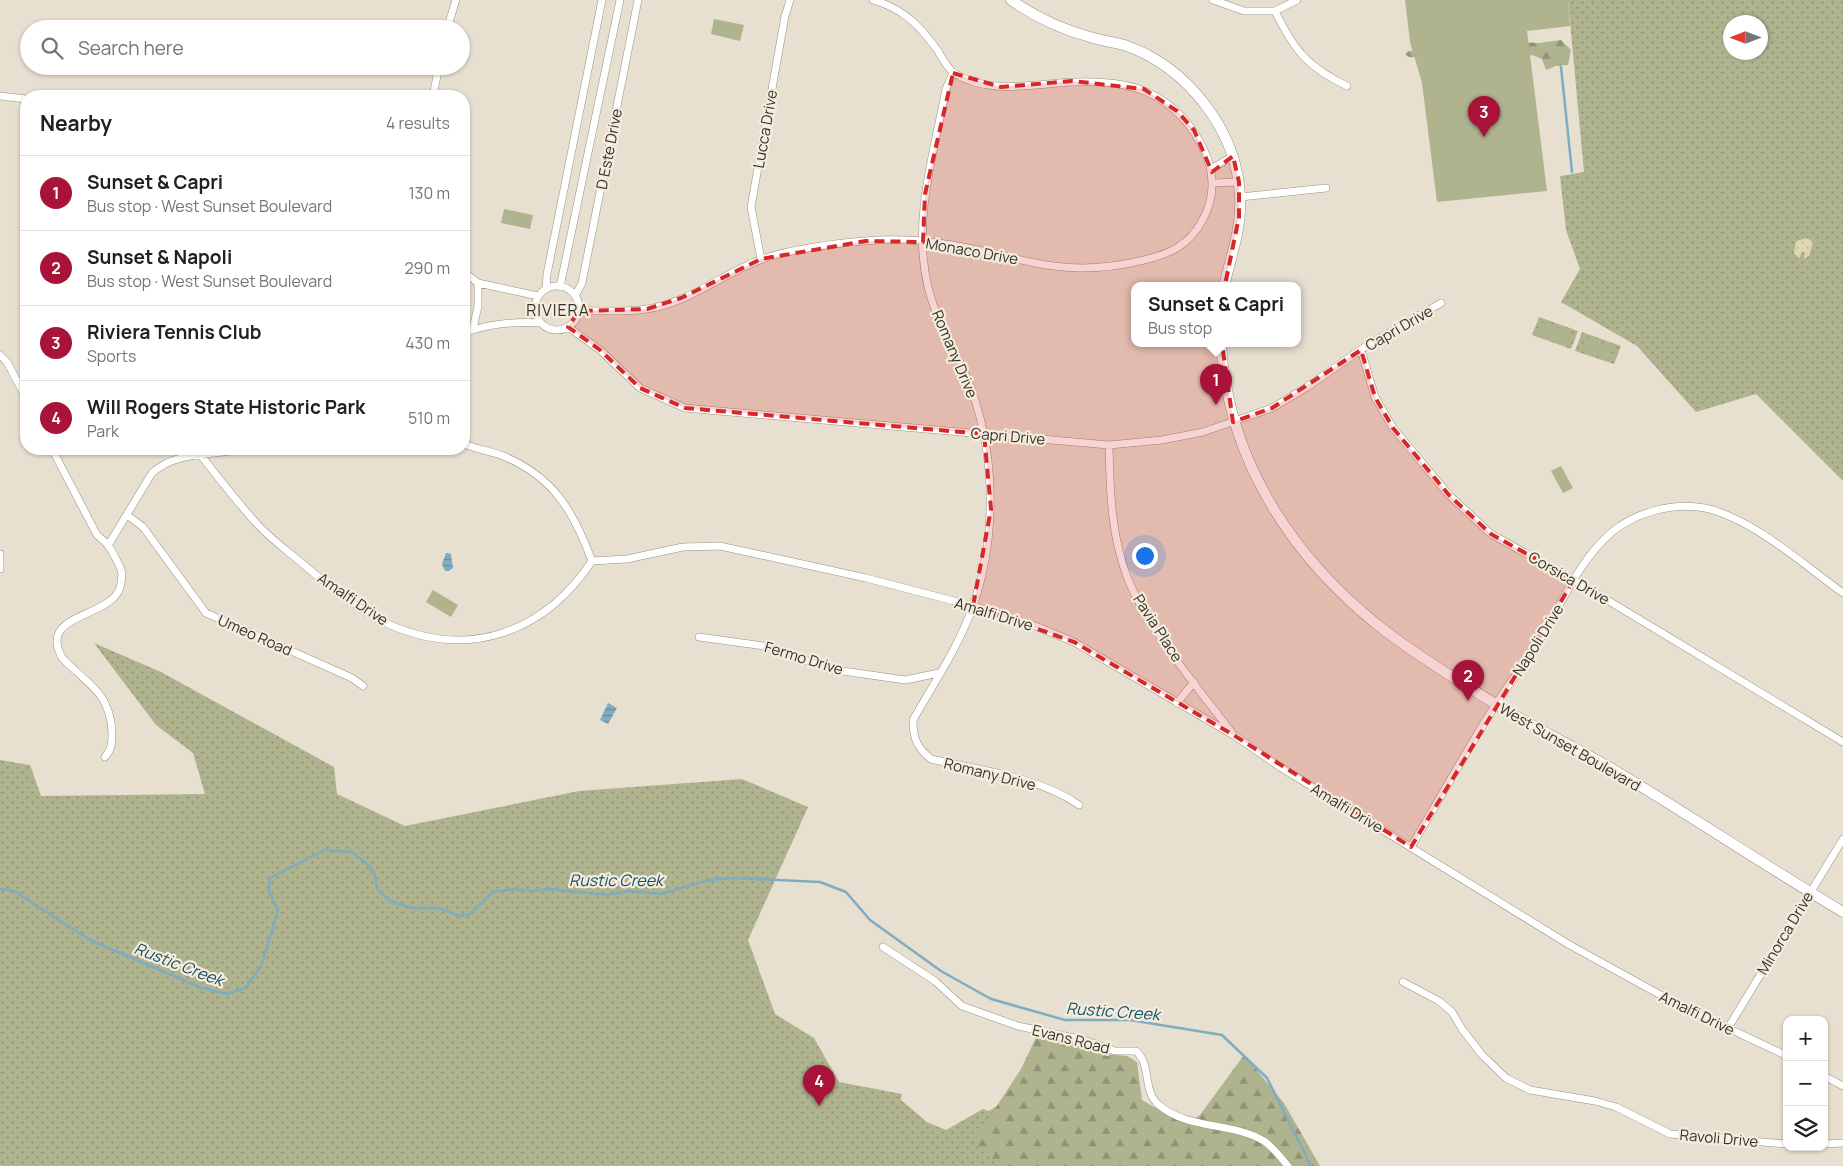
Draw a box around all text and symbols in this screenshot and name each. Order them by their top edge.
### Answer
north arrow [1723,15,1768,60]
search box [20,20,470,75]
icon: search [38,34,66,62]
text: Search here [78,35,184,61]
street label: Lucca Drive [748,88,782,170]
pin: 3 [1468,96,1500,137]
street label: D Este Drive [591,107,627,191]
text: Nearby [40,109,112,137]
text: 4 results [386,112,450,134]
text: Sunset & Capri [87,169,223,195]
text: 1 [52,182,60,204]
text: 130 m [408,182,450,204]
text: Bus stop · West Sunset Boulevard [87,195,332,217]
street label: Monaco Drive [924,233,1020,270]
text: Sunset & Napoli [87,244,232,270]
text: 2 [51,257,61,279]
text: 290 m [404,257,450,279]
text: Bus stop · West Sunset Boulevard [87,270,332,292]
popup [1131,282,1301,347]
text: Sunset & Capri [1148,291,1284,317]
district label: RIVIERA [526,299,590,321]
street label: Capri Drive [1361,300,1437,356]
street label: Romany Drive [927,307,983,402]
text: Bus stop [1148,317,1212,339]
text: Riviera Tennis Club [87,319,262,345]
text: 3 [51,332,61,354]
text: 430 m [405,332,450,354]
text: Sports [87,345,136,367]
pin: 1 [1200,364,1232,405]
text: Will Rogers State Historic Park [87,394,365,420]
text: 4 [51,407,61,429]
text: 510 m [408,407,450,429]
text: Park [87,420,119,442]
street label: Capri Drive [970,422,1046,450]
your location [1132,543,1158,569]
street label: Corsica Drive [1524,546,1614,610]
street label: Amalfi Drive [313,568,393,631]
street label: Pavia Place [1128,590,1188,666]
street label: Amalfi Drive [952,592,1036,636]
street label: Napoli Drive [1508,600,1569,680]
street label: Umeo Road [214,609,296,661]
street label: Fermo Drive [762,636,846,680]
pin: 2 [1452,660,1484,701]
street label: West Sunset Boulevard [1495,698,1645,796]
street label: Romany Drive [942,752,1038,796]
street label: Amalfi Drive [1307,778,1387,838]
water label: Rustic Creek [569,869,665,891]
street label: Minorca Drive [1752,887,1818,979]
water label: Rustic Creek [131,937,229,992]
street label: Amalfi Drive [1656,986,1738,1040]
water label: Rustic Creek [1065,997,1163,1025]
map controls [1783,1016,1828,1151]
button: + [1783,1016,1828,1061]
street label: Evans Road [1030,1019,1112,1059]
button: − [1783,1061,1828,1106]
pin: 4 [803,1065,835,1106]
button: layers [1783,1106,1828,1151]
street label: Ravoli Drive [1679,1124,1759,1152]

